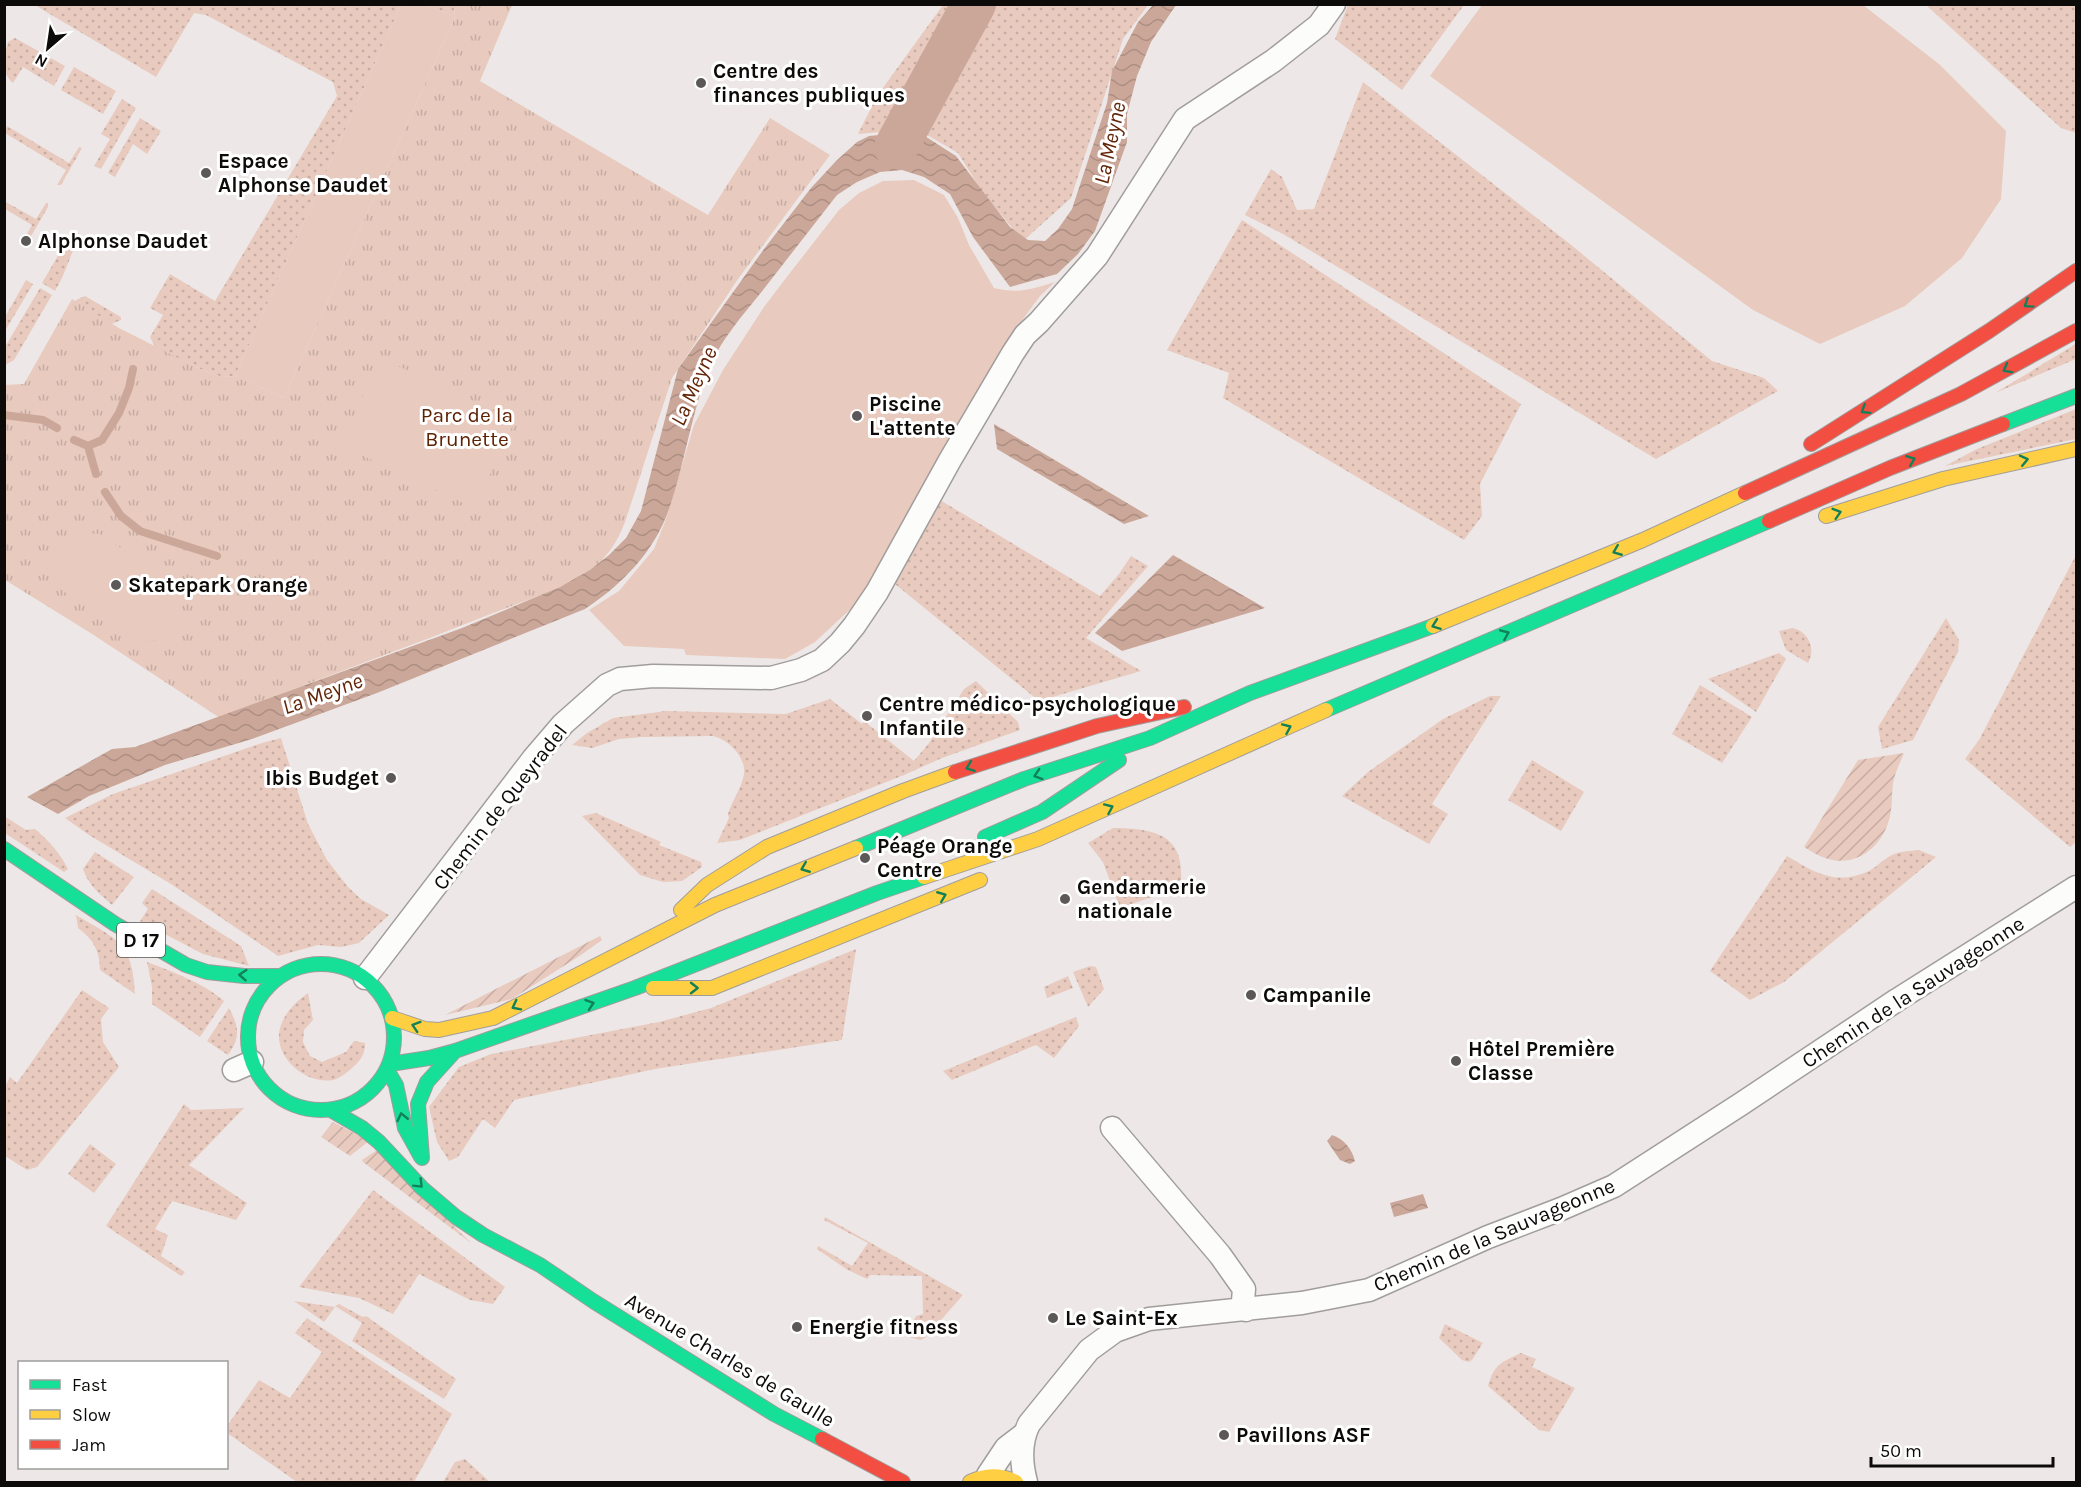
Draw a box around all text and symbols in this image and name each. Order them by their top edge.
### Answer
north arrow [18,18,78,78]
text: N [31,50,51,72]
place label: Centre des finances publiques [713,59,905,108]
marker: Centre des finances publiques [694,76,708,90]
water label: La Meyne [1089,100,1131,187]
place label: Espace Alphonse Daudet [218,149,388,197]
marker: Espace Alphonse Daudet [199,166,213,180]
place label: Alphonse Daudet [38,229,208,253]
marker: Alphonse Daudet [19,234,33,248]
one-way arrow [2024,297,2035,308]
water label: La Meyne [665,343,723,430]
one-way arrow [2003,362,2013,373]
place label: Piscine L'attente [869,392,956,440]
park label: Parc de la Brunette [421,403,513,451]
one-way arrow [1861,403,1871,415]
marker: Piscine L'attente [850,409,864,423]
one-way arrow [2019,454,2029,467]
one-way arrow [1905,455,1916,467]
one-way arrow [1831,507,1842,520]
one-way arrow [1612,544,1623,556]
place label: Skatepark Orange [128,573,308,597]
marker: Skatepark Orange [109,578,123,592]
one-way arrow [1431,617,1442,630]
one-way arrow [1499,630,1510,642]
water label: La Meyne [279,667,366,720]
place label: Centre médico-psychologique Infantile [879,692,1176,740]
marker: Centre médico-psychologique Infantile [860,709,874,723]
street label: Chemin de Queyradel [428,719,572,895]
one-way arrow [1281,723,1292,735]
one-way arrow [966,759,976,772]
place label: Ibis Budget [265,766,379,790]
one-way arrow [1033,768,1044,780]
marker: Ibis Budget [384,771,398,785]
one-way arrow [1103,803,1114,815]
place label: Péage Orange Centre [877,834,1013,882]
marker: Péage Orange Centre [858,851,872,865]
one-way arrow [801,861,812,873]
place label: Gendarmerie nationale [1077,875,1206,923]
one-way arrow [935,891,946,903]
marker: Gendarmerie nationale [1058,892,1072,906]
street label: Chemin de la Sauvageonne [1797,911,2029,1073]
road number: D 17 [117,923,165,957]
one-way arrow [239,969,248,982]
one-way arrow [689,982,698,994]
place label: Campanile [1263,983,1371,1007]
marker: Campanile [1244,988,1258,1002]
one-way arrow [511,999,522,1011]
one-way arrow [584,999,595,1012]
one-way arrow [411,1020,422,1033]
place label: Hôtel Première Classe [1468,1037,1615,1085]
marker: Hôtel Première Classe [1449,1054,1463,1068]
one-way arrow [397,1113,410,1123]
street label: Chemin de la Sauvageonne [1370,1173,1618,1297]
one-way arrow [411,1177,422,1188]
street label: Avenue Charles de Gaulle [621,1288,839,1432]
place label: Le Saint-Ex [1065,1306,1178,1330]
marker: Le Saint-Ex [1046,1311,1060,1325]
place label: Energie fitness [809,1315,958,1339]
marker: Energie fitness [790,1320,804,1334]
legend [18,1361,228,1469]
text: Fast [72,1374,107,1396]
text: Slow [72,1404,111,1426]
place label: Pavillons ASF [1236,1423,1370,1447]
marker: Pavillons ASF [1217,1428,1231,1442]
scale bar [1871,1430,2052,1468]
text: Jam [72,1434,106,1456]
text: 50 m [1880,1440,1922,1462]

